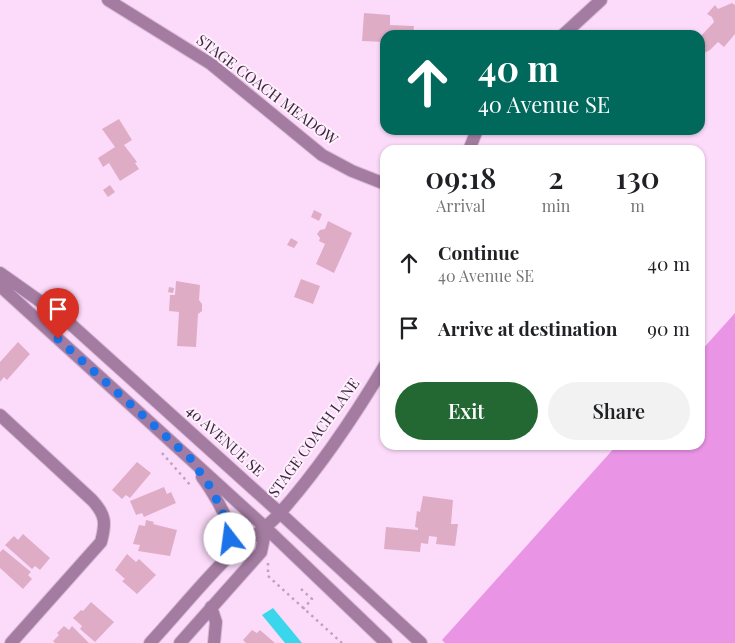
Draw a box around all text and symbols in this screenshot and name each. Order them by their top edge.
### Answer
street label: STAGE COACH MEADOW [193,29,343,149]
text: 40 m [478,44,559,91]
icon: ahead [395,50,460,115]
text: 40 Avenue SE [478,89,610,119]
text: 09:18 [425,157,497,197]
text: 2 [548,157,564,197]
text: 130 [615,157,660,197]
text: Arrival [436,195,486,216]
text: min [542,195,570,216]
text: m [630,195,645,216]
text: Continue [438,239,519,265]
icon: ahead [395,249,423,277]
text: 40 m [648,250,690,276]
text: 40 Avenue SE [438,265,534,286]
pin [37,288,79,339]
icon: arrive [44,295,72,323]
icon: arrive [395,314,423,342]
text: Arrive at destination [438,315,618,341]
text: 90 m [647,315,690,341]
street label: STAGE COACH LANE [263,374,363,501]
button: Exit [395,382,538,440]
button: Share [548,382,690,440]
street label: 40 AVENUE SE [183,400,269,480]
position arrow [203,512,255,564]

